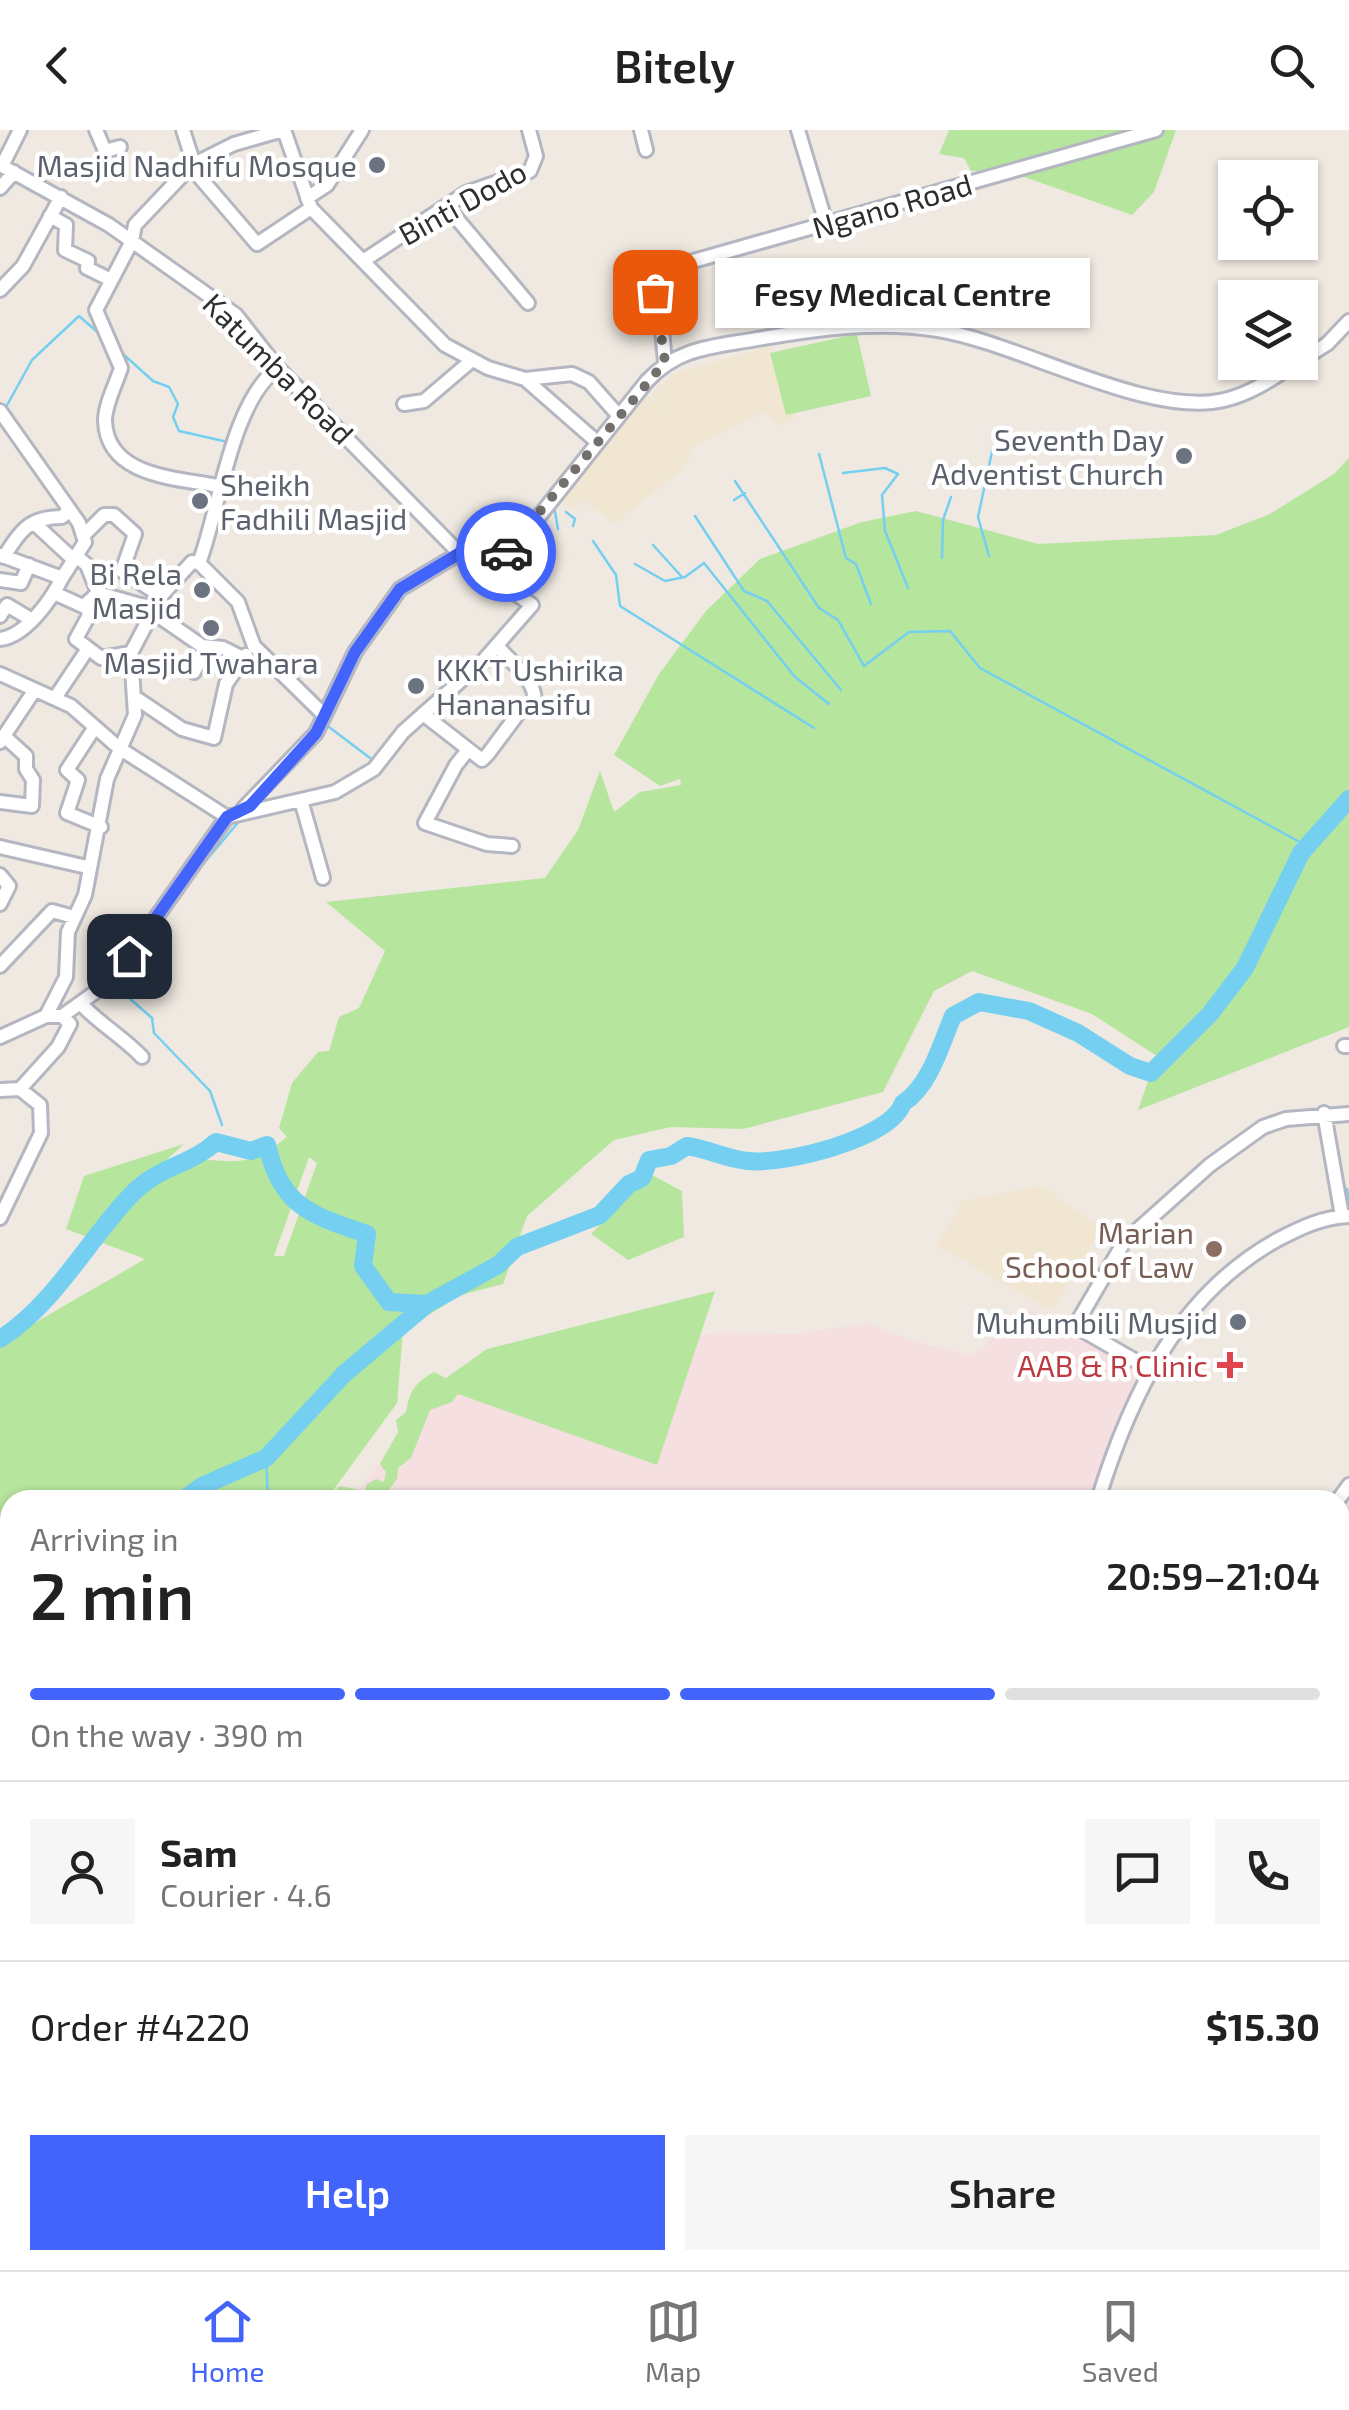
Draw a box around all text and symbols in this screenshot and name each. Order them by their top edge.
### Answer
icon: back [30,38,85,93]
text: Bitely [614,38,735,92]
icon: search [1264,38,1319,93]
place label: Masjid Nadhifu Mosque [36,147,357,183]
street label: Binti Dodo [392,152,532,252]
marker: Masjid Nadhifu Mosque [366,154,388,176]
map controls [1218,160,1318,380]
button: locate [1218,160,1318,260]
street label: Ngano Road [808,165,976,245]
pin [613,250,698,335]
callout: Fesy Medical Centre [715,257,1090,327]
icon: bag [628,265,683,320]
text: Fesy Medical Centre [754,274,1051,312]
button: layers [1218,280,1318,380]
street label: Katumba Road [196,285,362,451]
place label: Seventh Day Adventist Church [931,421,1164,491]
marker: Seventh Day Adventist Church [1173,445,1195,467]
place label: Sheikh Fadhili Masjid [220,466,407,536]
marker: Sheikh Fadhili Masjid [189,490,211,512]
courier [456,502,556,602]
icon: car [479,525,534,580]
place label: Bi Rela Masjid [89,555,182,625]
marker: Bi Rela Masjid [191,579,213,601]
marker: Masjid Twahara [200,617,222,639]
place label: Masjid Twahara [104,644,318,680]
place label: KKKT Ushirika Hananasifu [436,651,624,721]
marker: KKKT Ushirika Hananasifu [405,675,427,697]
pin [87,914,172,999]
icon: home [102,929,157,984]
place label: Marian School of Law [1005,1214,1194,1284]
marker: Marian School of Law [1203,1238,1225,1260]
place label: Muhumbili Musjid [975,1304,1218,1340]
marker: Muhumbili Musjid [1227,1311,1249,1333]
place label: AAB & R Clinic [1017,1347,1208,1383]
marker: AAB & R Clinic [1217,1352,1243,1378]
text: Arriving in [30,1519,179,1557]
text: 20:59–21:04 [1106,1552,1320,1598]
text: 2 min [30,1555,194,1633]
text: On the way · 390 m [30,1715,303,1753]
button: person [30,1819,135,1924]
button: chat [1085,1819,1190,1924]
button: phone [1215,1819,1320,1924]
text: Sam [160,1829,237,1875]
text: Courier · 4.6 [160,1875,332,1913]
text: Order #4220 [30,2003,250,2049]
text: $15.30 [1206,2003,1320,2049]
button: Help [30,2135,665,2250]
button: Share [685,2135,1320,2250]
tab: Home [190,2294,264,2388]
tab: Map [645,2294,701,2388]
tab: Saved [1082,2294,1159,2388]

